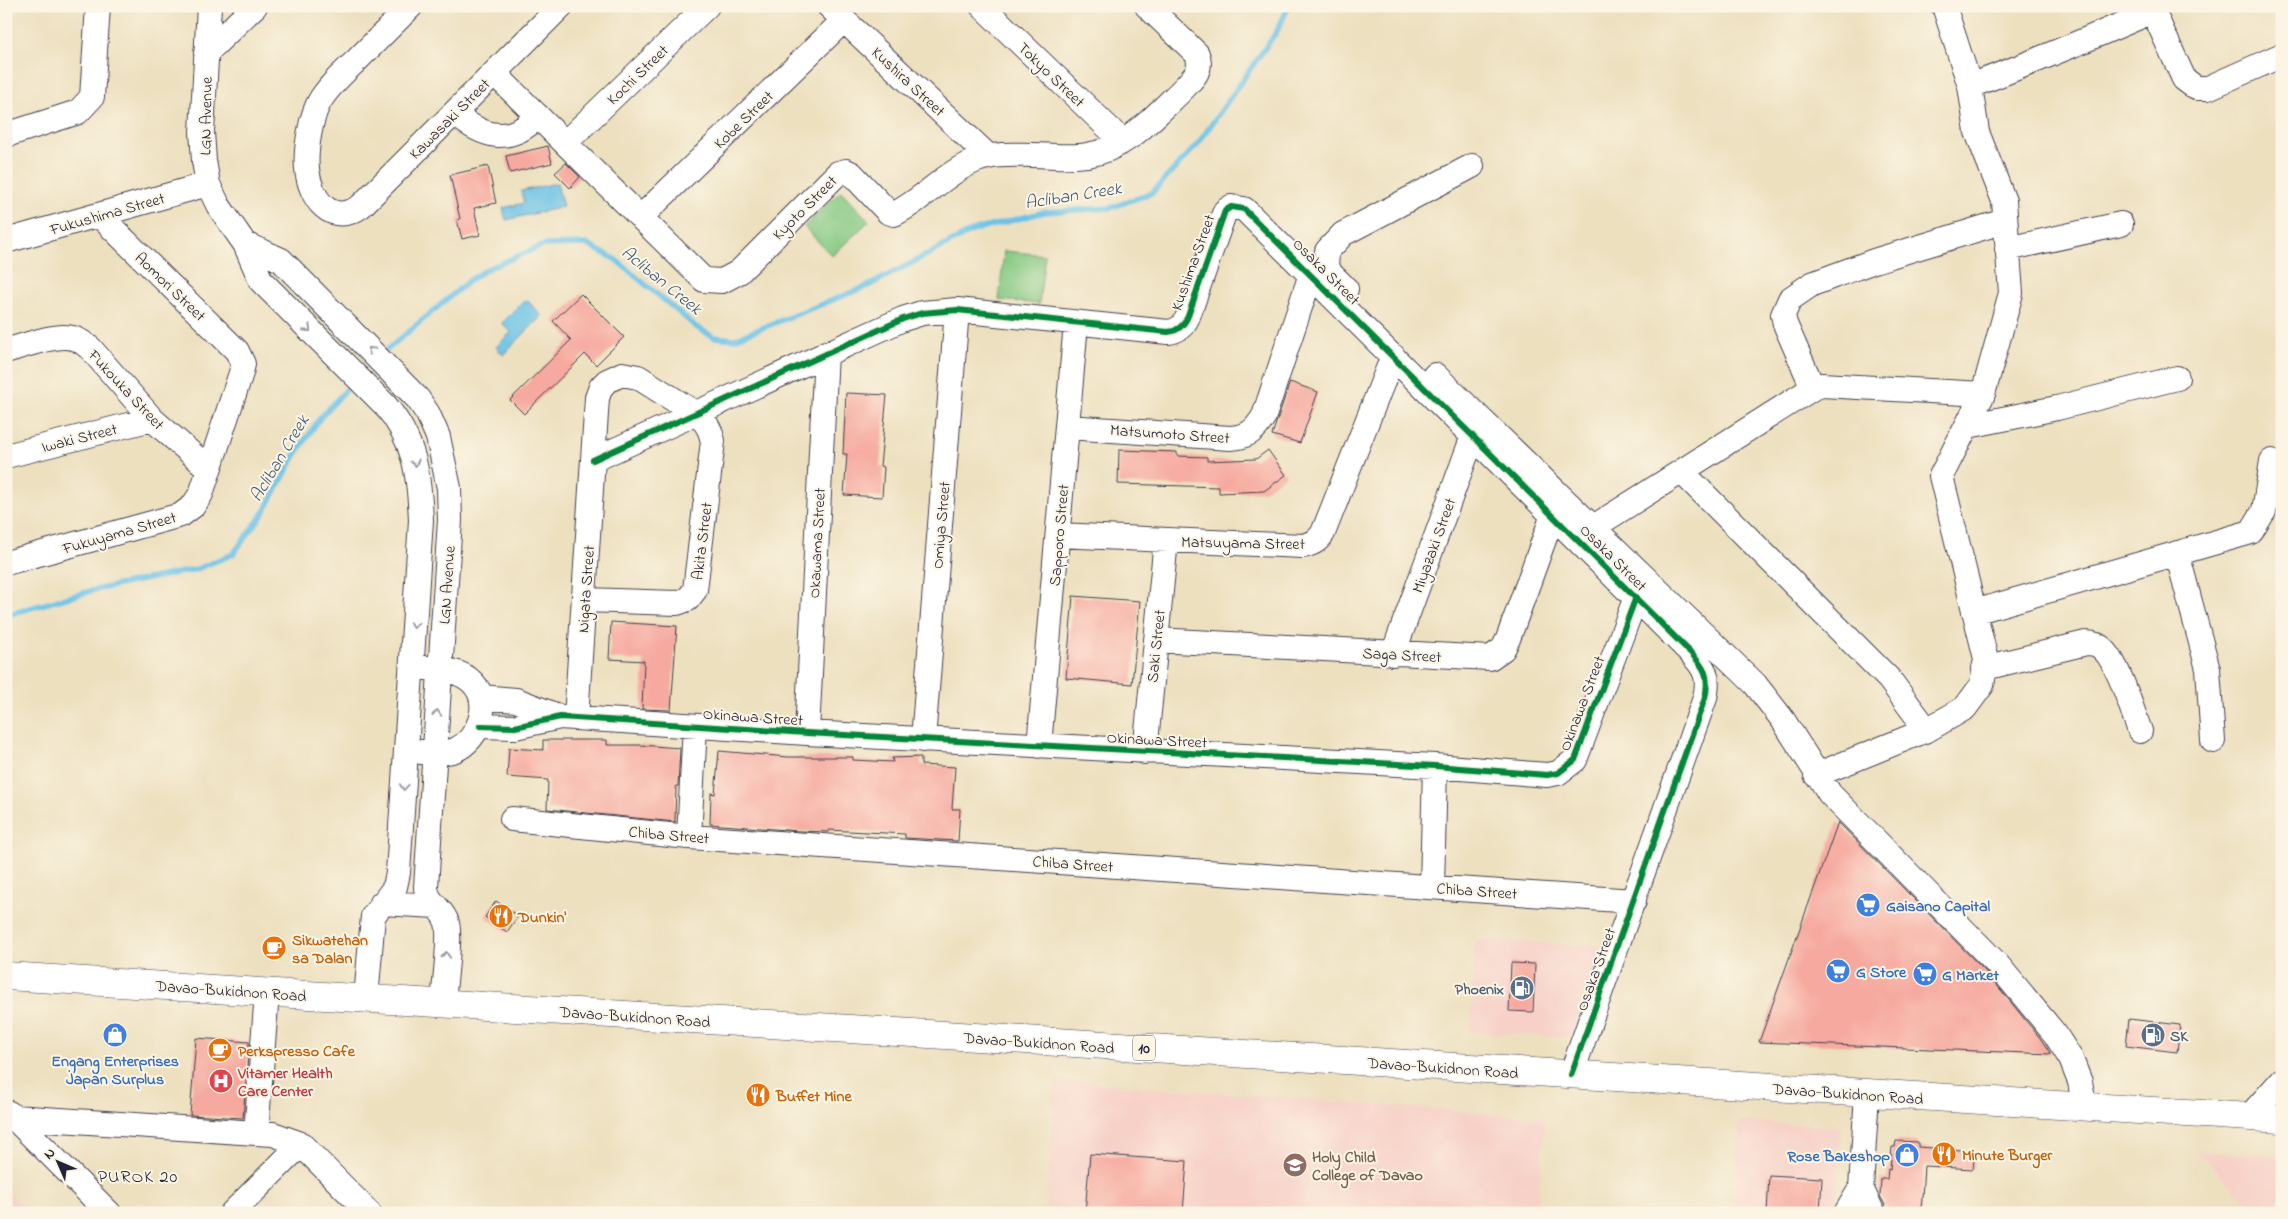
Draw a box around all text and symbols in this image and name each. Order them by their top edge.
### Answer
street label: Tokyo Street [1012,37,1090,114]
street label: Kochi Street [602,39,675,111]
street label: Kushira Street [865,42,950,124]
street label: Kawasaki Street [404,73,497,166]
street label: LGN Avenue [194,76,220,156]
street label: Kobe Street [709,85,780,155]
street label: Kyoto Street [767,170,844,246]
water label: Acliban Creek [1023,176,1125,217]
street label: Fukushima Street [46,187,168,243]
street label: Kushima Street [1165,211,1223,314]
street label: Osaka Street [1286,233,1365,312]
water label: Acliban Creek [615,241,708,323]
street label: Aomori Street [129,247,211,328]
one-way arrow [302,323,311,332]
street label: Fukouka Street [81,344,170,437]
one-way arrow [368,347,377,356]
water label: Acliban Creek [244,410,318,507]
street label: Iwaki Street [39,418,120,460]
street label: Matsumoto Street [1109,419,1231,451]
one-way arrow [409,459,420,468]
street label: Omiya Street [926,480,958,570]
street label: Sapporo Street [1044,483,1076,587]
street label: Okawama Street [803,487,833,599]
street label: Miyazaki Street [1407,494,1463,597]
street label: Akita Street [686,500,720,581]
street label: Fukuyama Street [59,506,180,562]
street label: Osaka Street [1573,519,1652,598]
street label: Matsuyama Street [1181,531,1306,557]
street label: LGN Avenue [433,544,463,625]
street label: Nigata Street [572,544,602,634]
street label: Saki Street [1141,608,1173,684]
one-way arrow [409,621,420,629]
street label: Saga Street [1362,642,1443,670]
street label: Okinawa Street [1554,652,1612,755]
street label: Okinawa Street [702,703,804,734]
one-way arrow [432,709,443,717]
street label: Okinawa Street [1106,726,1208,756]
one-way arrow [399,783,410,791]
street label: Chiba Street [628,821,711,852]
street label: Chiba Street [1032,850,1115,880]
street label: Chiba Street [1436,877,1519,907]
supermarket icon: Gaisano Capital [1855,892,1881,918]
place label: Gaisano Capital [1886,895,1991,919]
restaurant icon: Dunkin' [488,903,514,929]
place label: Dunkin' [517,906,567,930]
street label: Osaka Street [1571,924,1623,1015]
place label: Sikwatehan sa Dalan [292,929,368,971]
cafe icon: Sikwatehan sa Dalan [261,935,287,961]
one-way arrow [441,951,452,959]
supermarket icon: G Store [1825,958,1851,984]
place label: G Store [1856,961,1907,985]
supermarket icon: G Market [1912,961,1938,987]
place label: G Market [1942,964,2000,988]
street label: Davao-Bukidnon Road [154,975,307,1009]
fuel station icon: Phoenix [1509,975,1535,1001]
place label: Phoenix [1455,978,1504,1002]
street label: Davao-Bukidnon Road [558,1001,711,1035]
shop icon: Engang Enterprises Japan Surplus [102,1022,128,1048]
fuel station icon: SK [2140,1022,2166,1048]
place label: SK [2170,1025,2189,1049]
street label: Davao-Bukidnon Road [962,1027,1115,1061]
road number: 10 [1133,1036,1155,1060]
cafe icon: Perkspresso Cafe [207,1037,233,1063]
place label: Perkspresso Cafe [238,1040,356,1064]
place label: Engang Enterprises Japan Surplus [51,1050,179,1092]
street label: Davao-Bukidnon Road [1366,1052,1519,1086]
place label: Vitamer Health Care Center [237,1062,333,1104]
hospital icon: Vitamer Health Care Center [208,1068,234,1094]
street label: Davao-Bukidnon Road [1771,1078,1924,1112]
restaurant icon: Buffet Mine [745,1082,771,1108]
place label: Buffet Mine [775,1085,852,1109]
north arrow [32,1136,82,1186]
restaurant icon: Minute Burger [1931,1141,1957,1167]
shop icon: Rose Bakeshop [1894,1142,1920,1168]
text: N [39,1143,61,1165]
place label: Minute Burger [1962,1144,2053,1169]
place label: Rose Bakeshop [1786,1145,1890,1169]
place label: Holy Child College of Davao [1312,1146,1423,1189]
school or university icon: Holy Child College of Davao [1282,1152,1308,1178]
district label: PUROK 20 [98,1165,178,1191]

